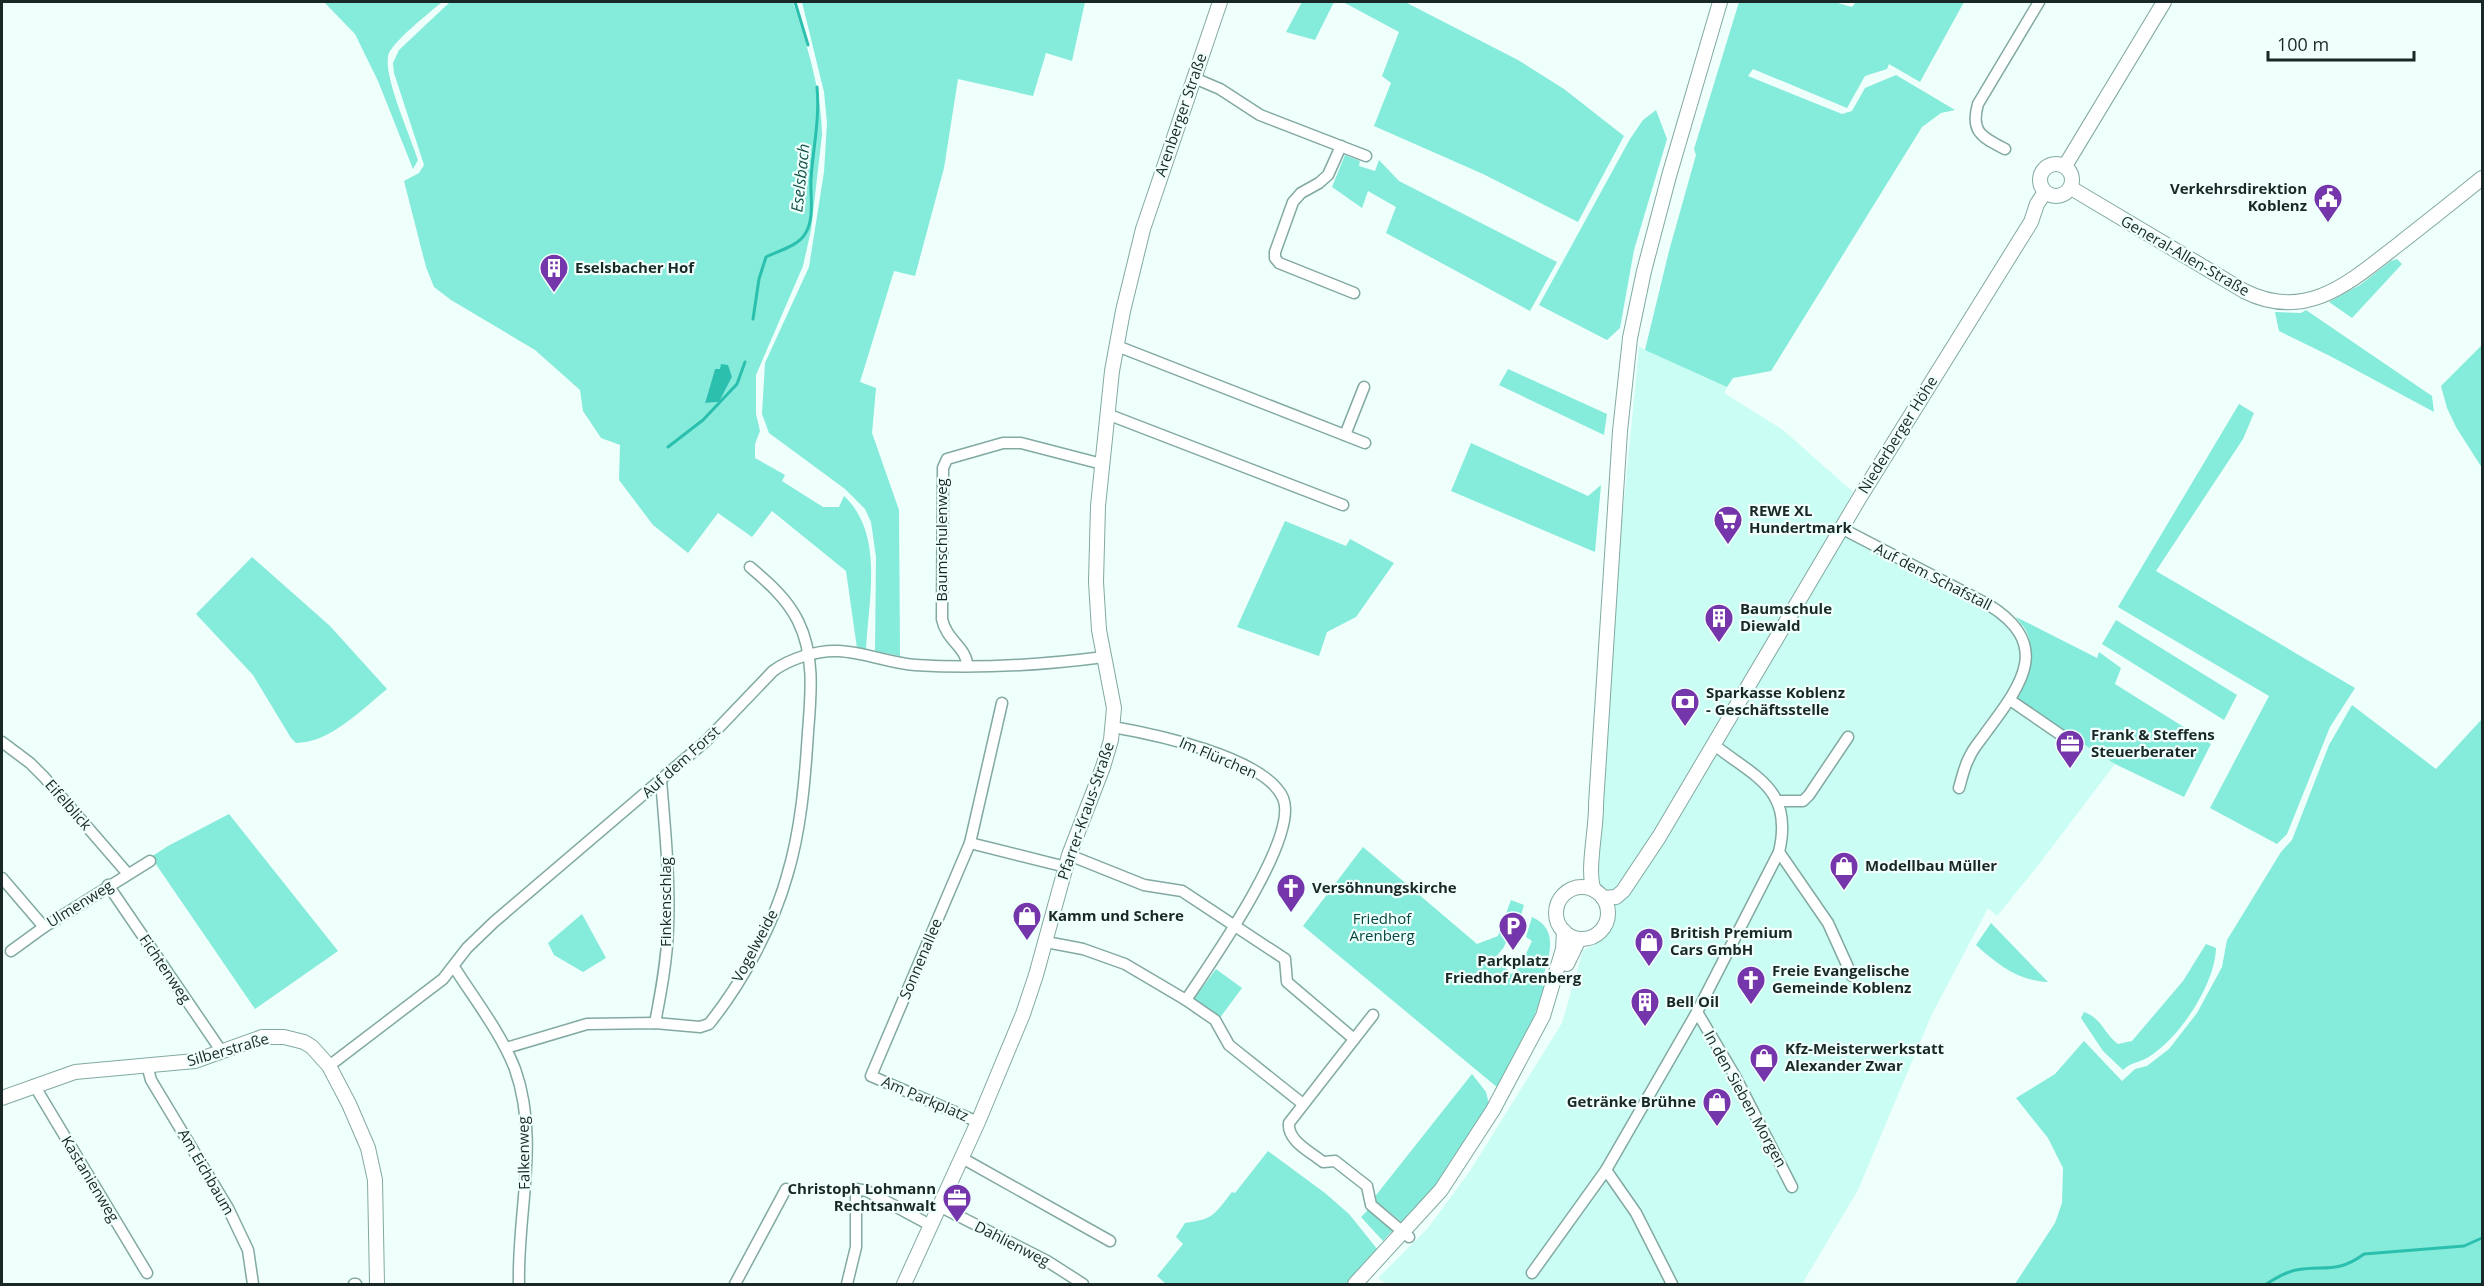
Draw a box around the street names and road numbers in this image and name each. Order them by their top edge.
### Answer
street label: Arenberger Straße [1150,50,1211,179]
street label: General-Allen-Straße [2118,210,2253,300]
street label: Niederberger Höhe [1853,372,1941,497]
street label: Baumschulenweg [931,478,951,602]
street label: Auf dem Schafstall [1871,538,1996,614]
street label: Auf dem Forst [637,721,724,802]
street label: Im Flürchen [1176,732,1260,782]
street label: Pfarrer-Kraus-Straße [1052,739,1118,882]
street label: Eifelblick [41,775,96,834]
street label: Finkenschlag [655,857,675,947]
street label: Ulmenweg [43,875,116,931]
street label: Vogelweide [727,906,782,985]
street label: Sonnenallee [894,915,946,1002]
street label: Fichtenweg [135,930,196,1007]
street label: In den Sieben Morgen [1700,1027,1792,1171]
street label: Silberstraße [184,1028,271,1070]
street label: Am Parkplatz [879,1071,972,1125]
street label: Falkenweg [512,1116,534,1190]
street label: Am Eichbaum [174,1125,240,1218]
street label: Kastanienweg [57,1132,124,1225]
street label: Dahlienweg [971,1216,1053,1271]

